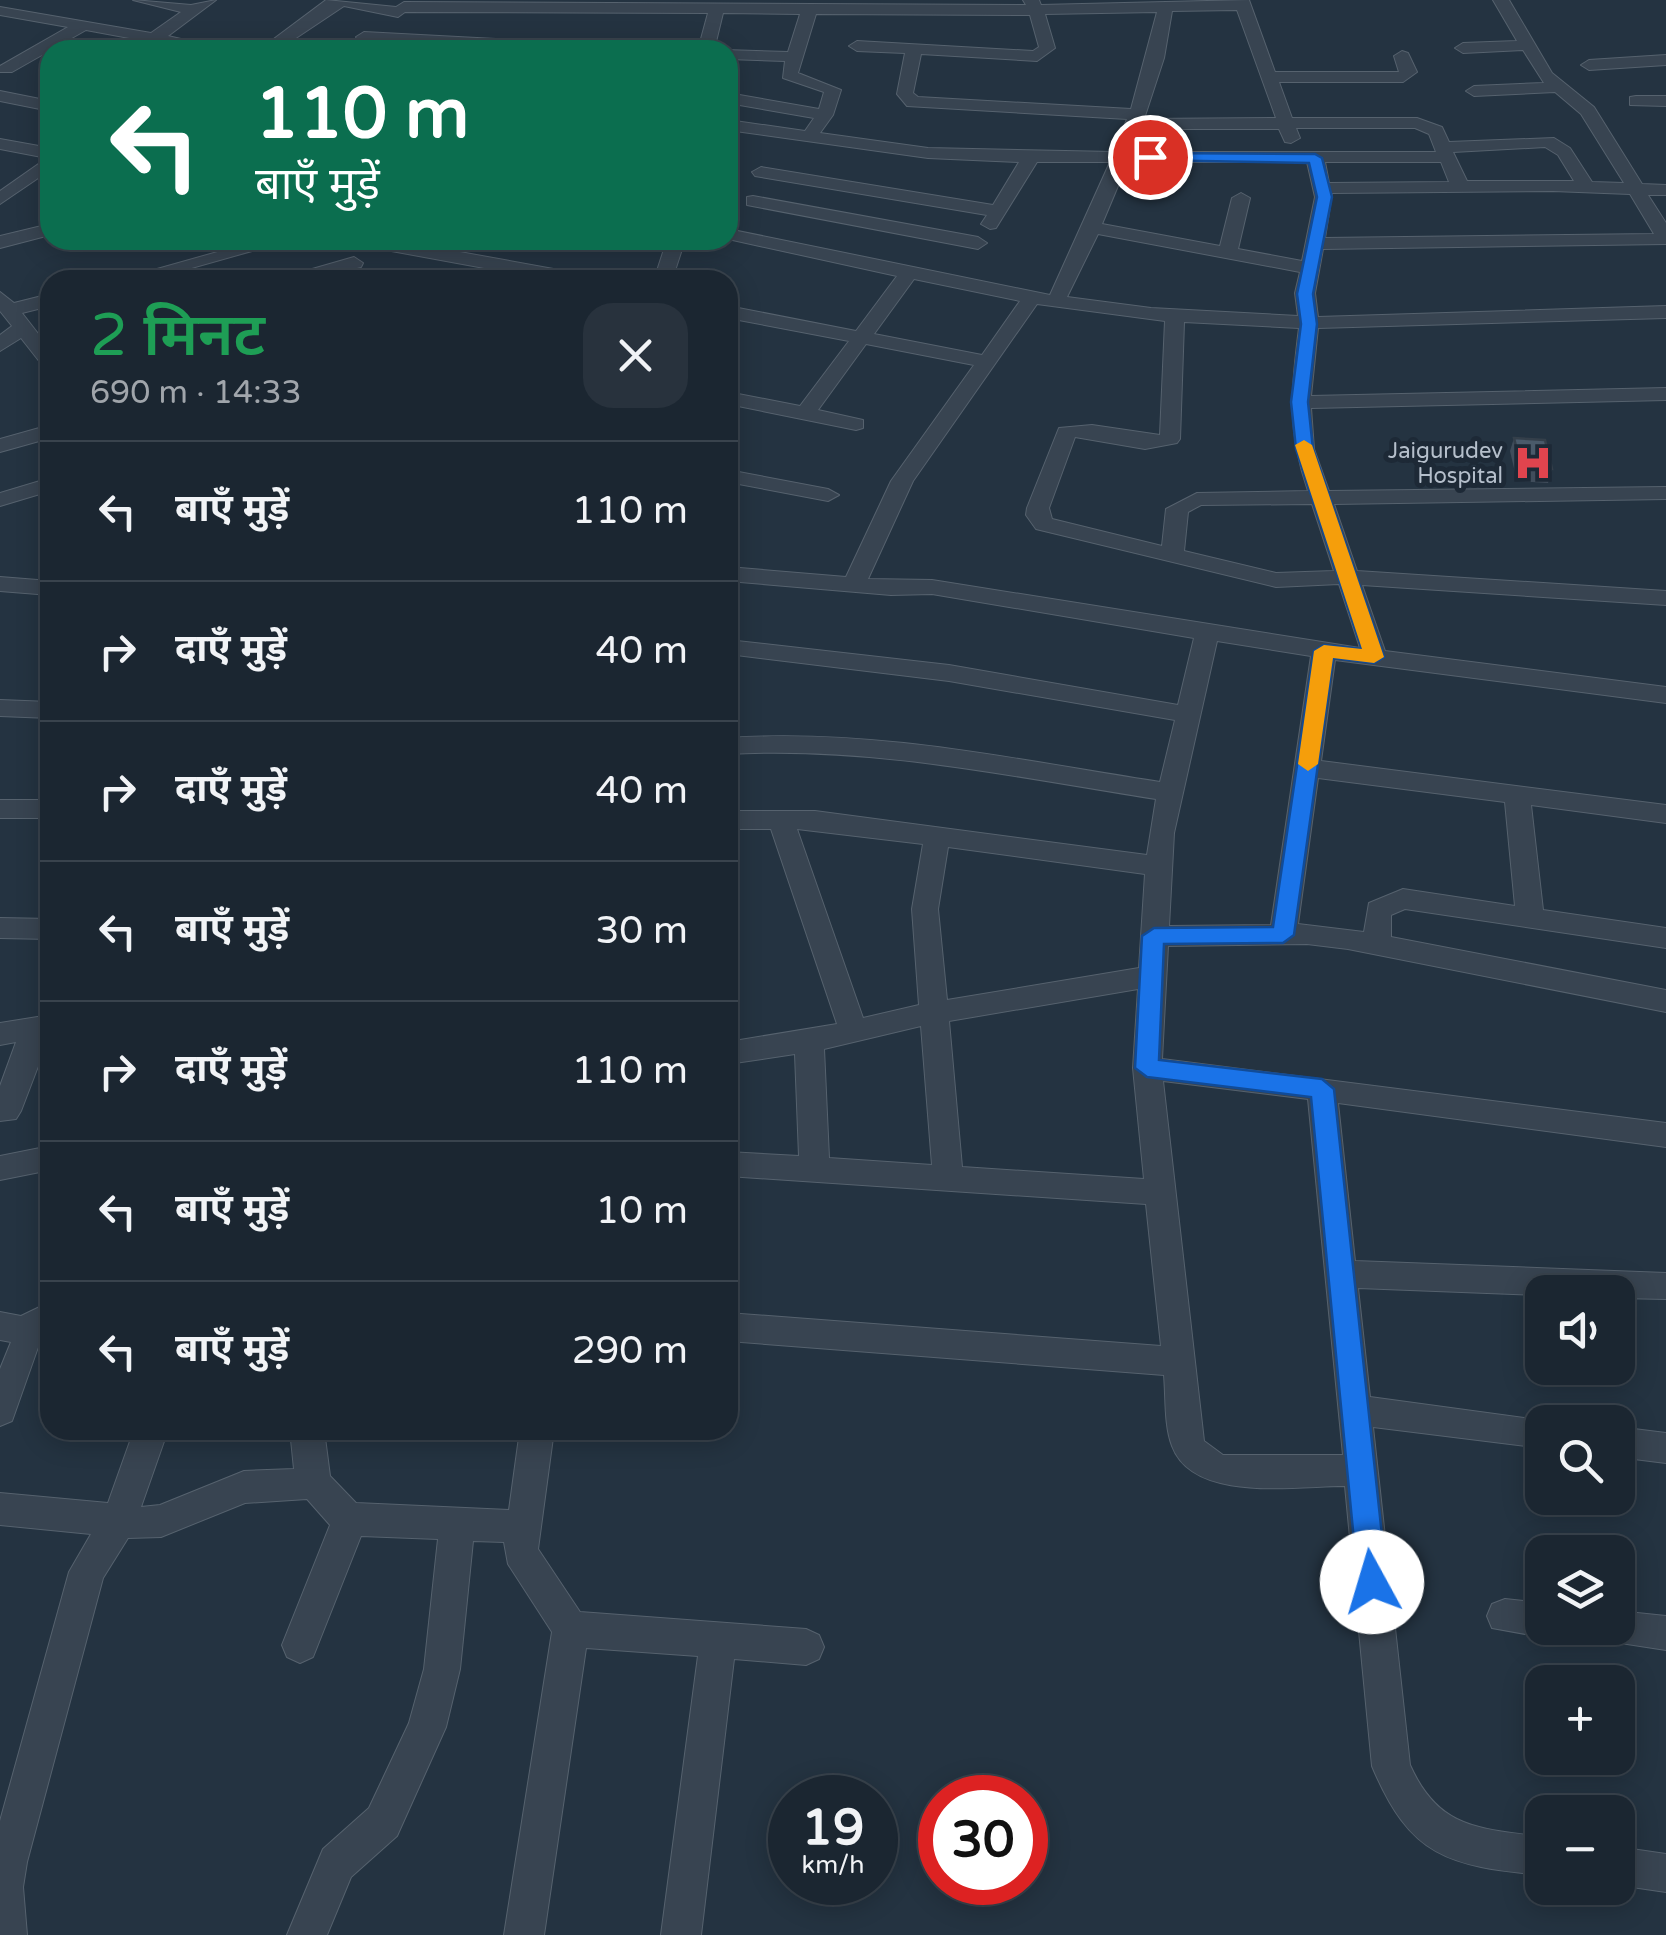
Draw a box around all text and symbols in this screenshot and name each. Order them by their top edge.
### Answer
text: 110 m [255,73,469,157]
icon: left [90,80,220,210]
pin [1108,115,1193,200]
icon: arrive [1123,130,1178,185]
text: बाएँ मुड़ें [255,158,380,212]
text: 2 मिनट [90,300,265,372]
button: close [583,303,688,408]
text: 690 m · 14:33 [90,374,302,412]
place label: Jaigurudev Hospital [1388,438,1503,489]
hospital icon: Jaigurudev Hospital [1512,442,1554,484]
icon: left [90,484,145,539]
text: बाएँ मुड़ें [175,486,289,532]
text: 110 m [572,488,688,534]
icon: right [90,624,145,679]
text: दाएँ मुड़ें [175,626,287,672]
text: 40 m [596,628,688,674]
icon: right [90,764,145,819]
text: दाएँ मुड़ें [175,766,287,812]
text: 40 m [596,768,688,814]
icon: left [90,904,145,959]
text: बाएँ मुड़ें [175,906,289,952]
text: 30 m [596,908,688,954]
icon: right [90,1044,145,1099]
text: दाएँ मुड़ें [175,1046,287,1092]
text: 110 m [572,1048,688,1094]
icon: left [90,1184,145,1239]
text: बाएँ मुड़ें [175,1186,289,1232]
text: 10 m [596,1188,688,1234]
map controls [1525,1275,1635,1905]
button: sound [1525,1275,1635,1385]
icon: left [90,1324,145,1379]
text: बाएँ मुड़ें [175,1326,289,1372]
text: 290 m [572,1328,688,1374]
button: search [1525,1405,1635,1515]
position arrow [1320,1530,1424,1634]
button: layers [1525,1535,1635,1645]
button: + [1525,1665,1635,1775]
speed limit sign: 30 [918,1775,1048,1905]
button: − [1525,1795,1635,1905]
text: 19 [802,1798,864,1858]
text: km/h [802,1850,864,1880]

